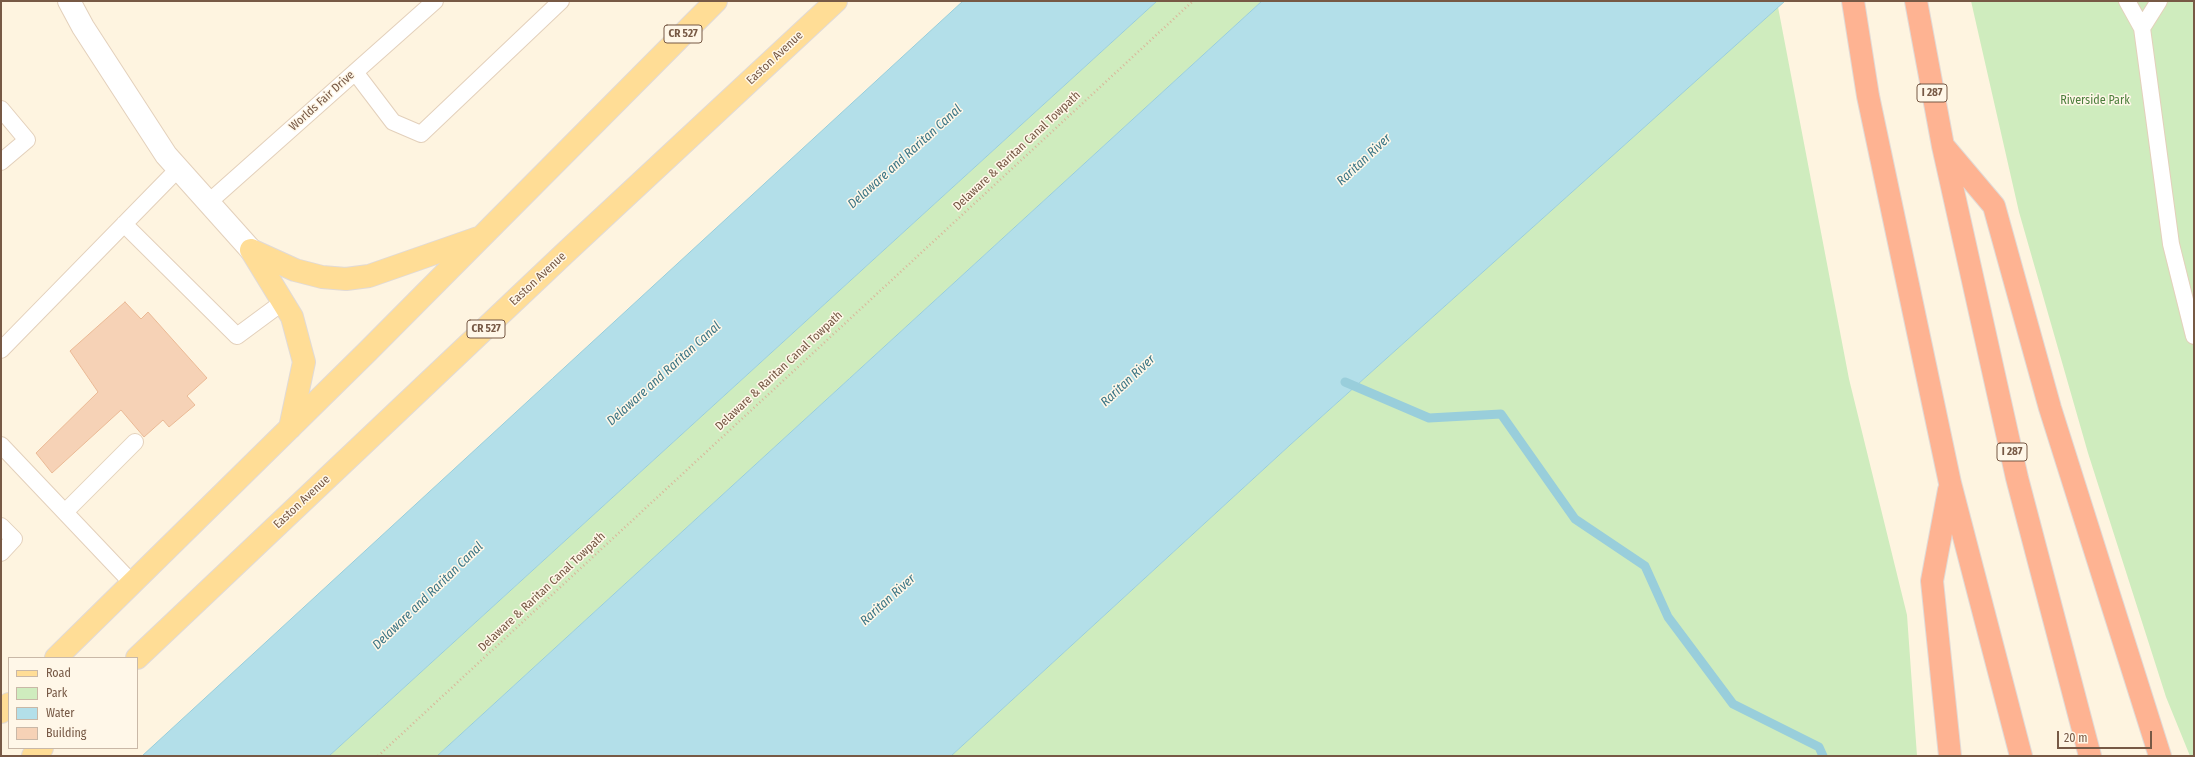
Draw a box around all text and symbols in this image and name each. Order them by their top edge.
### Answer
road number: CR 527 [664,25,702,43]
street label: Easton Avenue [744,28,806,88]
street label: Worlds Fair Drive [286,68,358,134]
road number: I 287 [1917,84,1947,102]
street label: Delaware & Raritan Canal Towpath [950,88,1084,214]
park label: Riverside Park [2060,94,2130,108]
water label: Delaware and Raritan Canal [845,102,965,212]
water label: Raritan River [1334,131,1394,189]
street label: Easton Avenue [507,249,569,309]
street label: Delaware & Raritan Canal Towpath [712,308,846,434]
water label: Delaware and Raritan Canal [604,319,724,429]
road number: CR 527 [467,320,505,338]
water label: Raritan River [1098,352,1158,410]
road number: I 287 [1997,443,2027,461]
street label: Easton Avenue [271,472,333,532]
street label: Delaware & Raritan Canal Towpath [475,529,609,655]
water label: Delaware and Raritan Canal [369,539,487,653]
water label: Raritan River [857,571,919,629]
legend [8,657,138,749]
text: Road [46,666,71,680]
text: Park [46,686,67,700]
text: Water [46,706,74,720]
scale bar [2059,723,2154,749]
text: Building [46,726,86,740]
text: 20 m [2064,731,2088,745]

